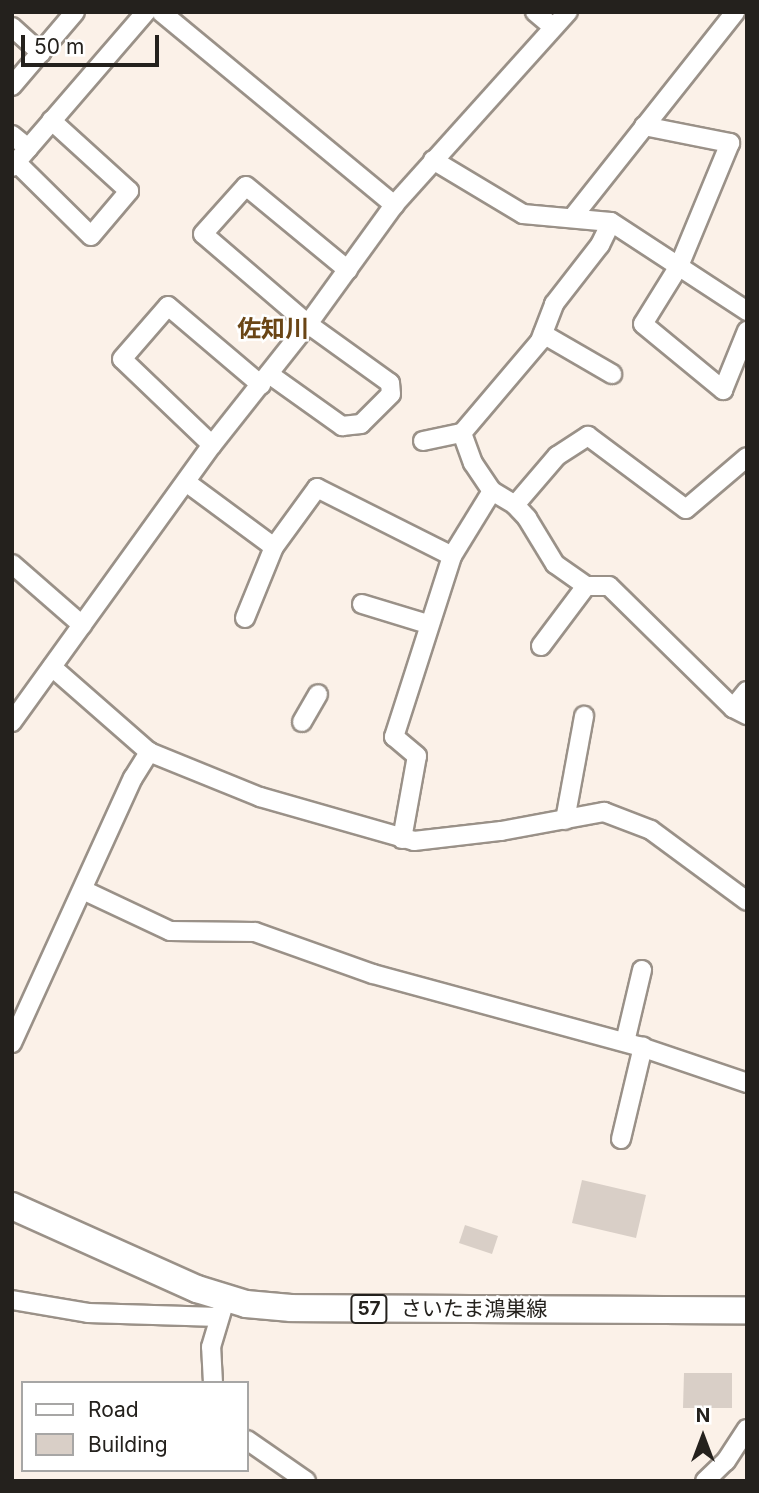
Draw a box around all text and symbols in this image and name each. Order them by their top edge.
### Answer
scale bar [24,21,163,65]
text: 50 m [34,34,84,59]
district label: 佐知川 [237,315,309,343]
road number: 57 [350,1294,388,1324]
street label: さいたま鴻巣線 [401,1296,547,1322]
legend [21,1381,248,1472]
text: Road [88,1397,139,1422]
north arrow [668,1402,738,1472]
text: N [696,1404,710,1427]
text: Building [88,1432,168,1457]

